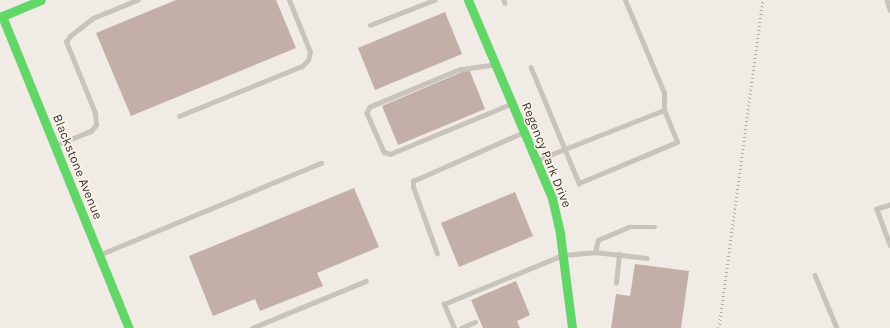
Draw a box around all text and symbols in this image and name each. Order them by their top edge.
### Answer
street label: Regency Park Drive [518,100,574,210]
street label: Blackstone Avenue [49,112,105,222]

